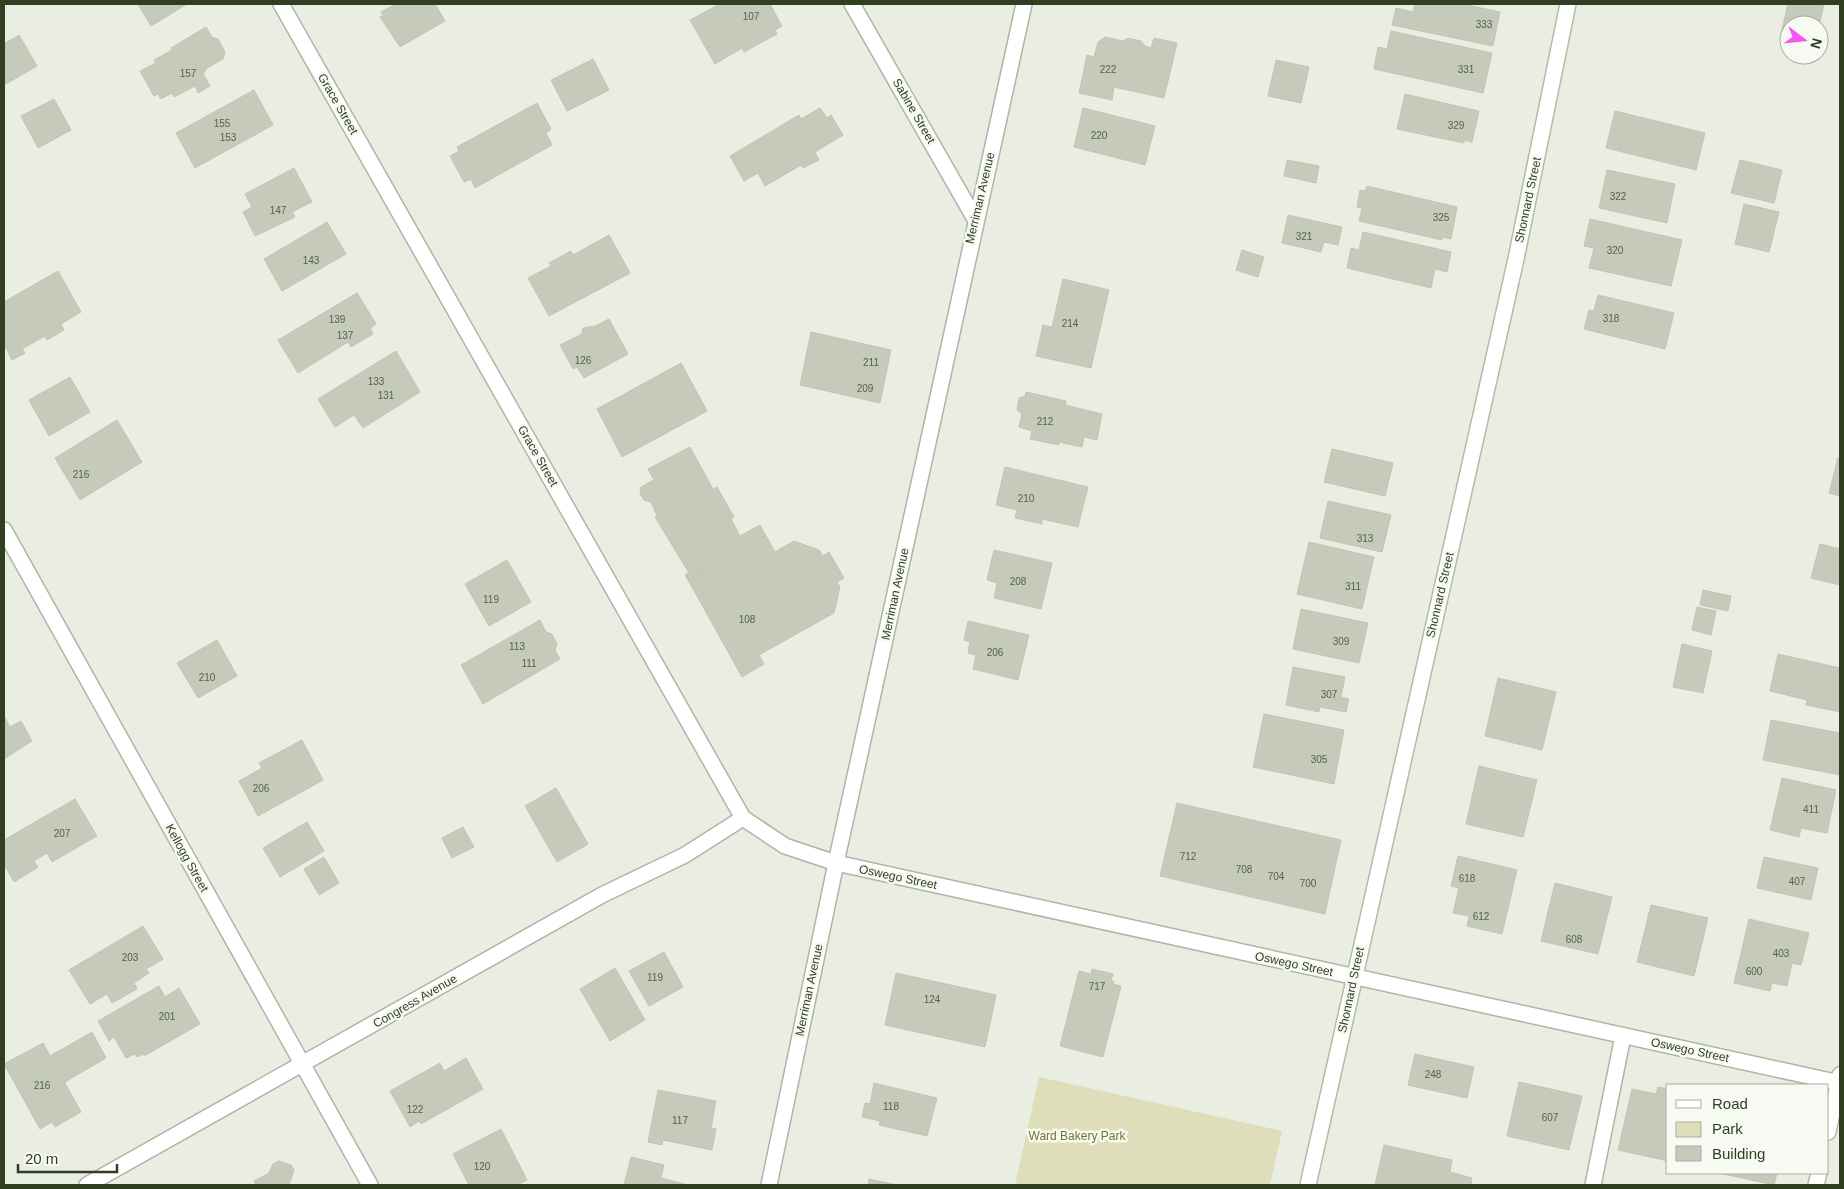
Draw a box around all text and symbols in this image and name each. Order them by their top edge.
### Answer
house number: 107 [743,11,760,22]
north arrow [1779,15,1829,65]
house number: 333 [1476,19,1493,30]
text: N [1807,37,1826,51]
house number: 222 [1100,64,1117,75]
house number: 331 [1458,64,1475,75]
house number: 157 [180,68,197,79]
street label: Grace Street [315,71,361,138]
street label: Sabine Street [890,76,939,147]
house number: 155 [214,118,231,129]
house number: 329 [1448,120,1465,131]
house number: 220 [1091,130,1108,141]
house number: 153 [220,132,237,143]
street label: Merriman Avenue [963,150,997,245]
street label: Shonnard Street [1512,155,1544,244]
house number: 322 [1610,191,1627,202]
house number: 147 [270,205,287,216]
house number: 325 [1433,212,1450,223]
house number: 321 [1296,231,1313,242]
house number: 320 [1607,245,1624,256]
house number: 143 [303,255,320,266]
house number: 318 [1603,313,1620,324]
house number: 139 [329,314,346,325]
house number: 214 [1062,318,1079,329]
house number: 137 [337,330,354,341]
house number: 126 [575,355,592,366]
house number: 211 [863,357,879,368]
house number: 133 [368,376,385,387]
house number: 209 [857,383,874,394]
house number: 131 [378,390,395,401]
house number: 212 [1037,416,1054,427]
street label: Grace Street [515,423,561,490]
house number: 216 [73,469,90,480]
house number: 210 [1018,493,1035,504]
house number: 313 [1357,533,1374,544]
street label: Merriman Avenue [878,546,912,641]
street label: Shonnard Street [1423,550,1457,639]
house number: 208 [1010,576,1027,587]
house number: 311 [1345,581,1361,592]
house number: 119 [483,594,499,605]
house number: 108 [739,614,756,625]
house number: 309 [1333,636,1350,647]
house number: 113 [509,641,525,652]
house number: 206 [987,647,1004,658]
house number: 111 [521,658,537,669]
house number: 210 [199,672,216,683]
house number: 307 [1321,689,1338,700]
house number: 305 [1311,754,1328,765]
house number: 206 [253,783,270,794]
house number: 411 [1803,804,1819,815]
street label: Kellogg Street [163,822,212,895]
house number: 207 [54,828,71,839]
house number: 712 [1180,851,1197,862]
street label: Oswego Street [858,862,939,892]
house number: 708 [1236,864,1253,875]
house number: 704 [1268,871,1285,882]
house number: 618 [1459,873,1476,884]
house number: 407 [1789,876,1806,887]
house number: 700 [1300,878,1317,889]
house number: 612 [1473,911,1490,922]
house number: 608 [1566,934,1583,945]
street label: Merriman Avenue [792,942,826,1037]
street label: Shonnard Street [1335,945,1367,1034]
house number: 403 [1773,948,1790,959]
street label: Oswego Street [1254,949,1335,979]
house number: 203 [122,952,139,963]
house number: 600 [1746,966,1763,977]
street label: Congress Avenue [371,971,460,1031]
house number: 119 [647,972,663,983]
house number: 717 [1089,981,1106,992]
house number: 124 [924,994,941,1005]
house number: 201 [159,1011,176,1022]
street label: Oswego Street [1650,1035,1731,1065]
house number: 248 [1425,1069,1442,1080]
house number: 216 [34,1080,51,1091]
legend [1666,1084,1829,1174]
text: Road [1712,1095,1748,1112]
house number: 118 [883,1101,899,1112]
house number: 122 [407,1104,424,1115]
house number: 607 [1542,1112,1559,1123]
house number: 117 [672,1115,688,1126]
text: Park [1712,1120,1743,1137]
park label: Ward Bakery Park [1029,1129,1126,1143]
scale bar [18,1142,116,1174]
text: Building [1712,1145,1765,1162]
text: 20 m [25,1150,58,1167]
house number: 120 [474,1161,491,1172]

